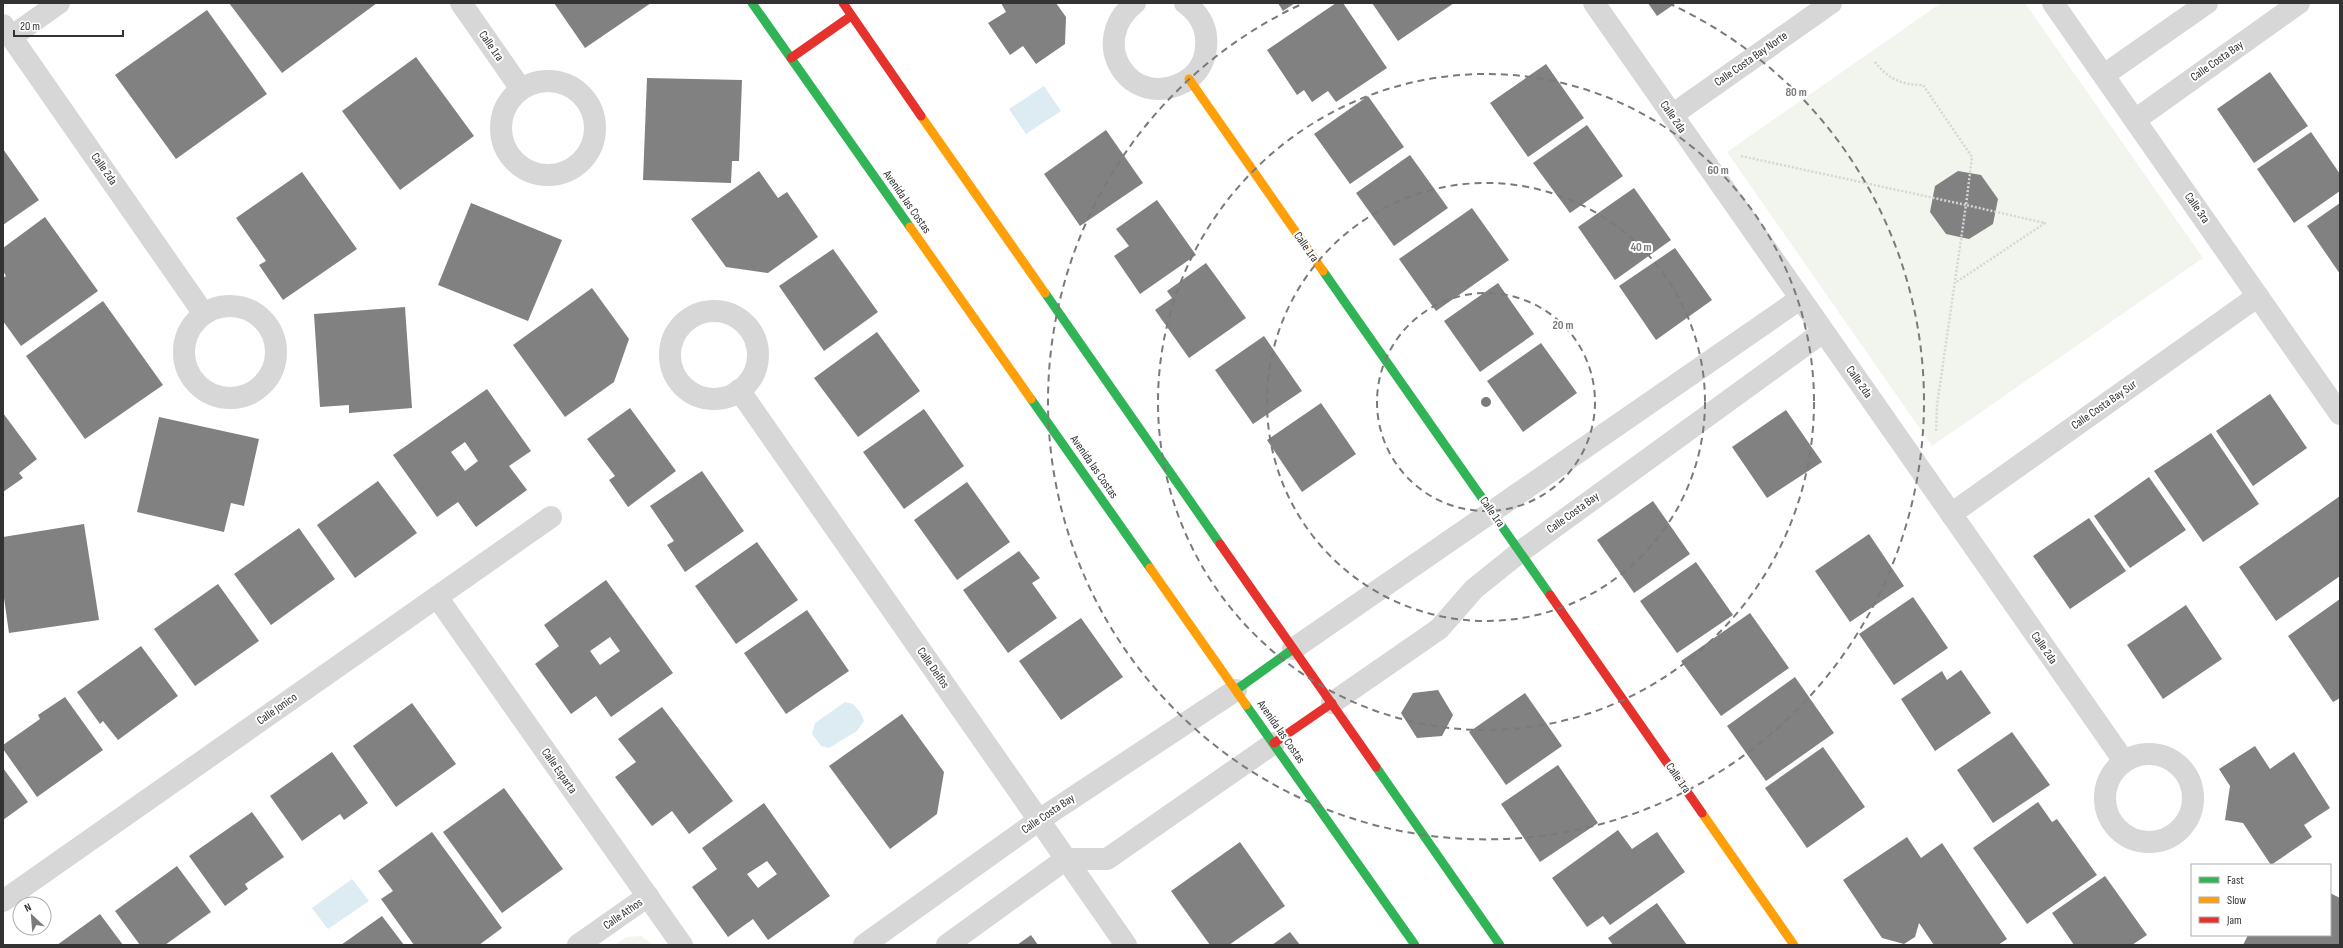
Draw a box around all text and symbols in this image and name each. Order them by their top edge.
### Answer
scale bar [14,12,123,38]
text: 20 m [20,19,40,34]
street label: Calle 1ra [475,28,507,64]
street label: Calle Costa Bay Norte [1711,28,1791,90]
street label: Calle Costa Bay [2188,37,2247,85]
text: 80 m [1785,85,1807,100]
street label: Calle 2da [1657,98,1690,136]
street label: Calle 2da [88,150,121,188]
text: 60 m [1707,163,1729,178]
street label: Avenida las Costas [879,167,934,237]
street label: Calle 3ra [2181,190,2213,227]
street label: Calle 1ra [1290,229,1322,265]
text: 40 m [1630,240,1652,255]
text: 20 m [1553,318,1573,333]
street label: Calle 2da [1843,363,1876,401]
street label: Calle Costa Bay Sur [2068,377,2140,433]
centre of rings [1479,395,1493,409]
street label: Avenida las Costas [1066,432,1121,502]
street label: Calle Costa Bay [1544,489,1602,537]
street label: Calle 1ra [1476,494,1508,530]
street label: Calle 2da [2028,629,2061,667]
street label: Calle Delfos [913,644,953,692]
street label: Calle Jonico [254,690,300,728]
street label: Avenida las Costas [1253,697,1308,767]
street label: Calle Esparta [538,745,580,797]
street label: Calle 1ra [1662,760,1694,796]
street label: Calle Costa Bay [1018,790,1078,837]
legend [2191,864,2331,936]
text: Fast [2227,873,2244,888]
text: Slow [2227,893,2246,908]
street label: Calle Athos [600,895,646,933]
north arrow [12,896,52,936]
text: N [22,900,33,915]
text: Jam [2226,913,2242,928]

